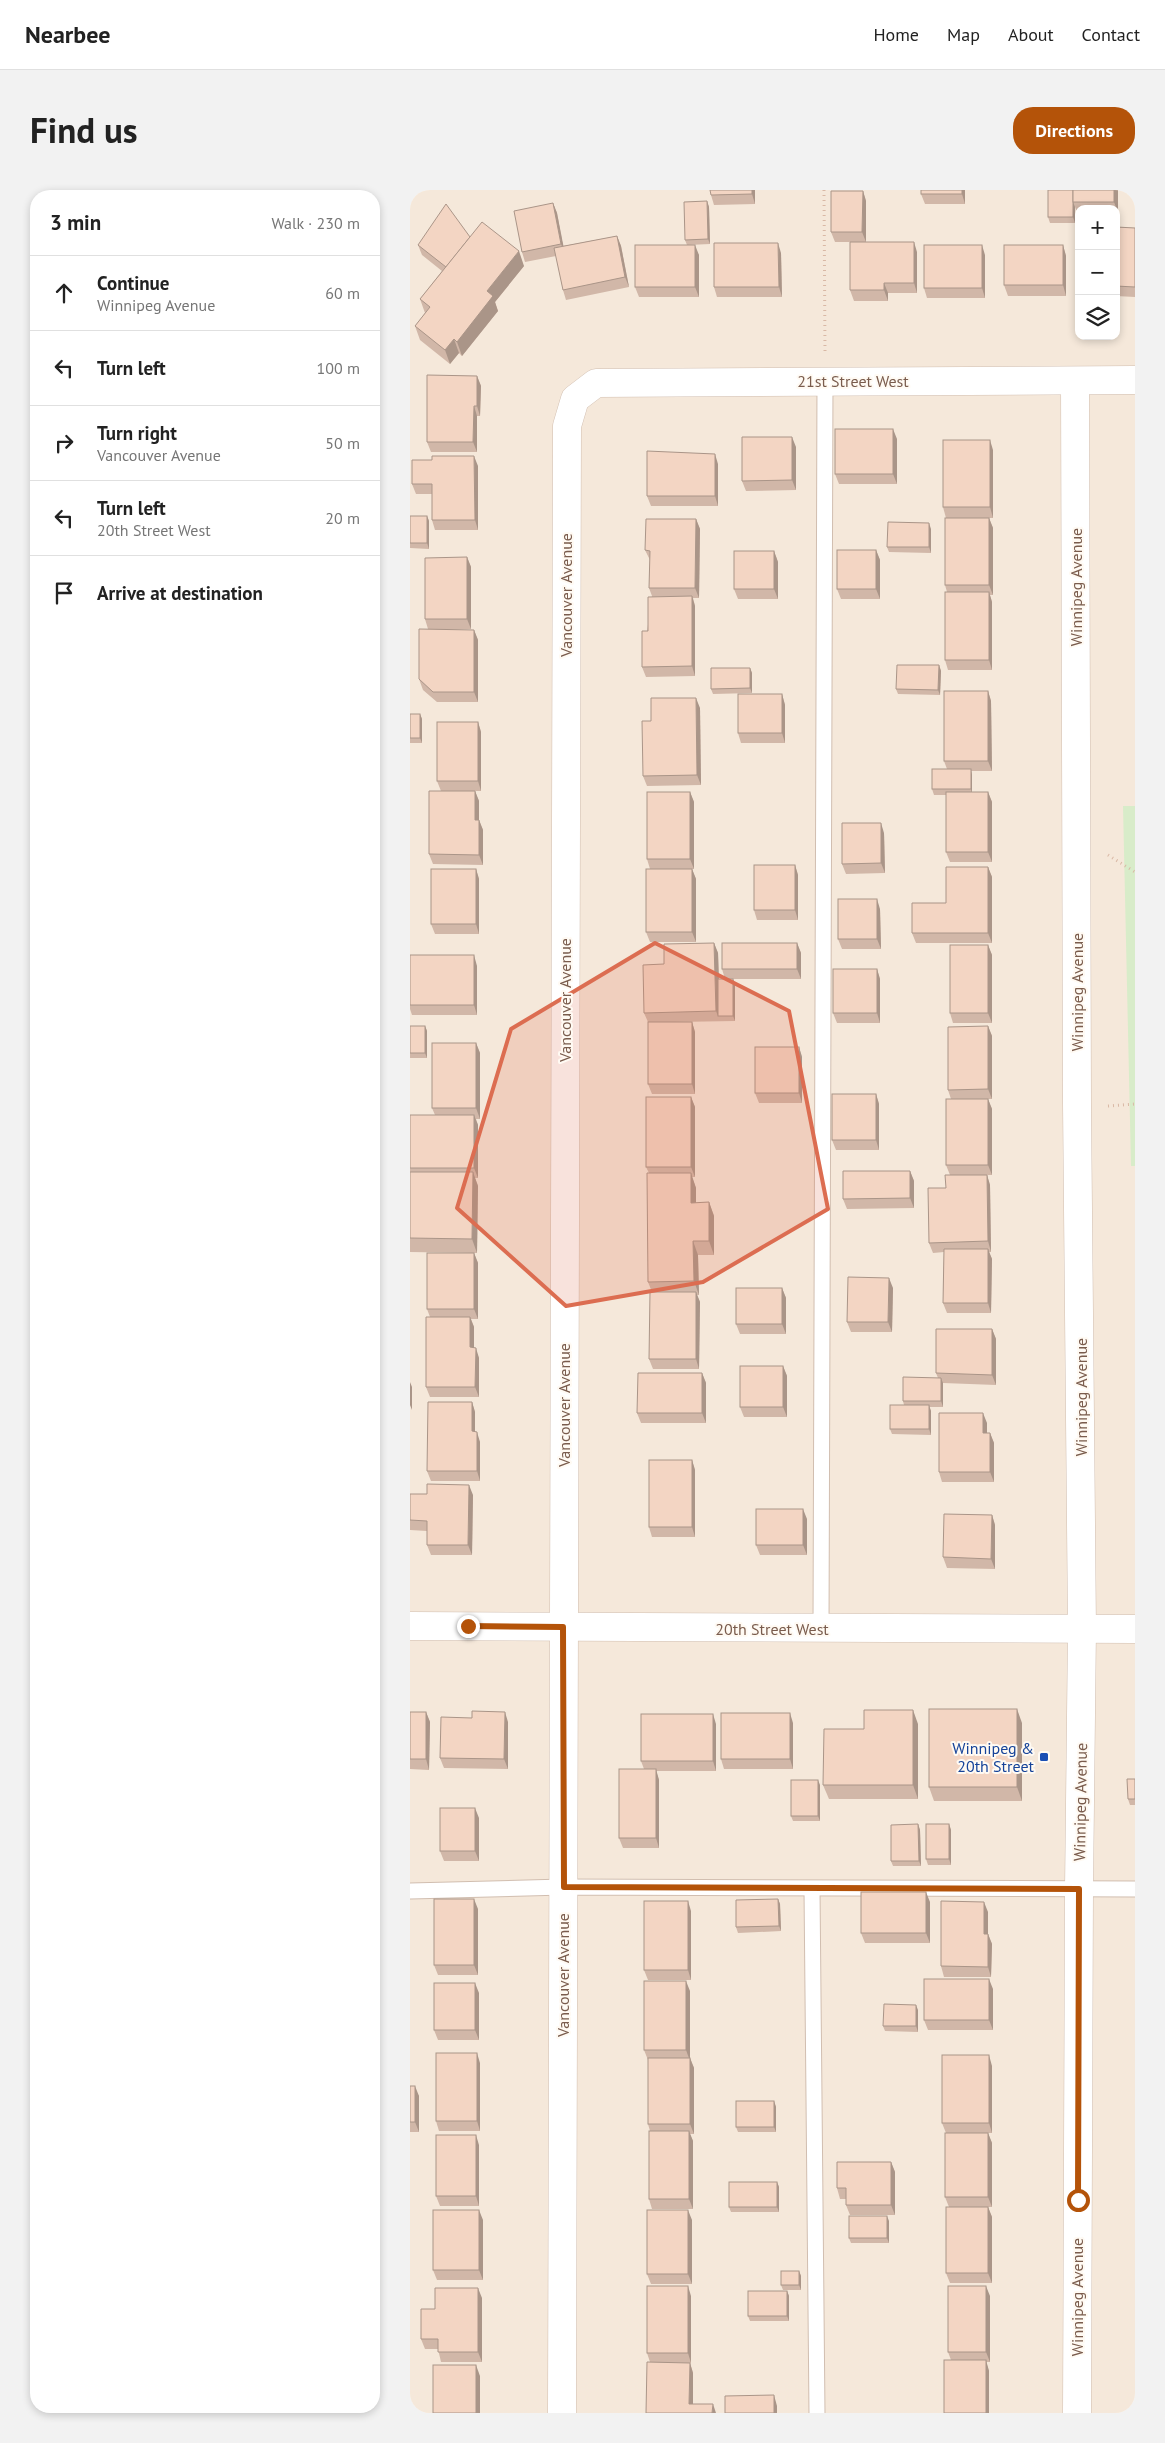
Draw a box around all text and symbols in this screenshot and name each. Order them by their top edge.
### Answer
text: Nearbee [25,19,110,50]
text: Home [873,23,919,46]
text: Map [947,23,980,46]
text: About [1008,23,1054,46]
text: Contact [1082,23,1140,46]
text: Find us [30,107,138,153]
button: Directions [1013,107,1135,154]
map controls [1075,205,1120,340]
button: + [1075,205,1120,250]
text: 3 min [50,209,101,236]
text: Walk · 230 m [271,213,360,233]
button: − [1075,250,1120,295]
text: Continue [97,271,169,295]
icon: ahead [50,279,78,307]
text: 60 m [325,283,360,303]
text: Winnipeg Avenue [97,295,215,315]
button: layers [1075,295,1120,340]
icon: left [50,354,78,382]
text: Turn left [97,356,166,380]
text: 100 m [317,358,360,378]
street label: 21st Street West [797,371,909,391]
text: Turn right [97,421,177,445]
icon: right [50,429,78,457]
text: 50 m [325,433,360,453]
text: Vancouver Avenue [97,445,221,465]
text: Turn left [97,496,166,520]
icon: left [50,504,78,532]
text: 20 m [325,508,360,528]
text: 20th Street West [97,520,211,540]
street label: Winnipeg Avenue [1066,528,1086,646]
street label: Vancouver Avenue [556,533,576,658]
icon: arrive [50,579,78,607]
text: Arrive at destination [97,581,263,605]
street label: Winnipeg Avenue [1067,933,1087,1051]
street label: Vancouver Avenue [555,938,575,1063]
street label: Winnipeg Avenue [1071,1338,1091,1456]
street label: Vancouver Avenue [554,1343,574,1468]
route end [457,1615,480,1638]
street label: 20th Street West [715,1619,829,1639]
place label: Winnipeg & 20th Street [952,1738,1035,1776]
street label: Winnipeg Avenue [1069,1743,1091,1861]
marker: Winnipeg & 20th Street [1038,1751,1050,1763]
street label: Vancouver Avenue [553,1913,573,2038]
route start [1067,2189,1090,2212]
street label: Winnipeg Avenue [1067,2238,1087,2356]

